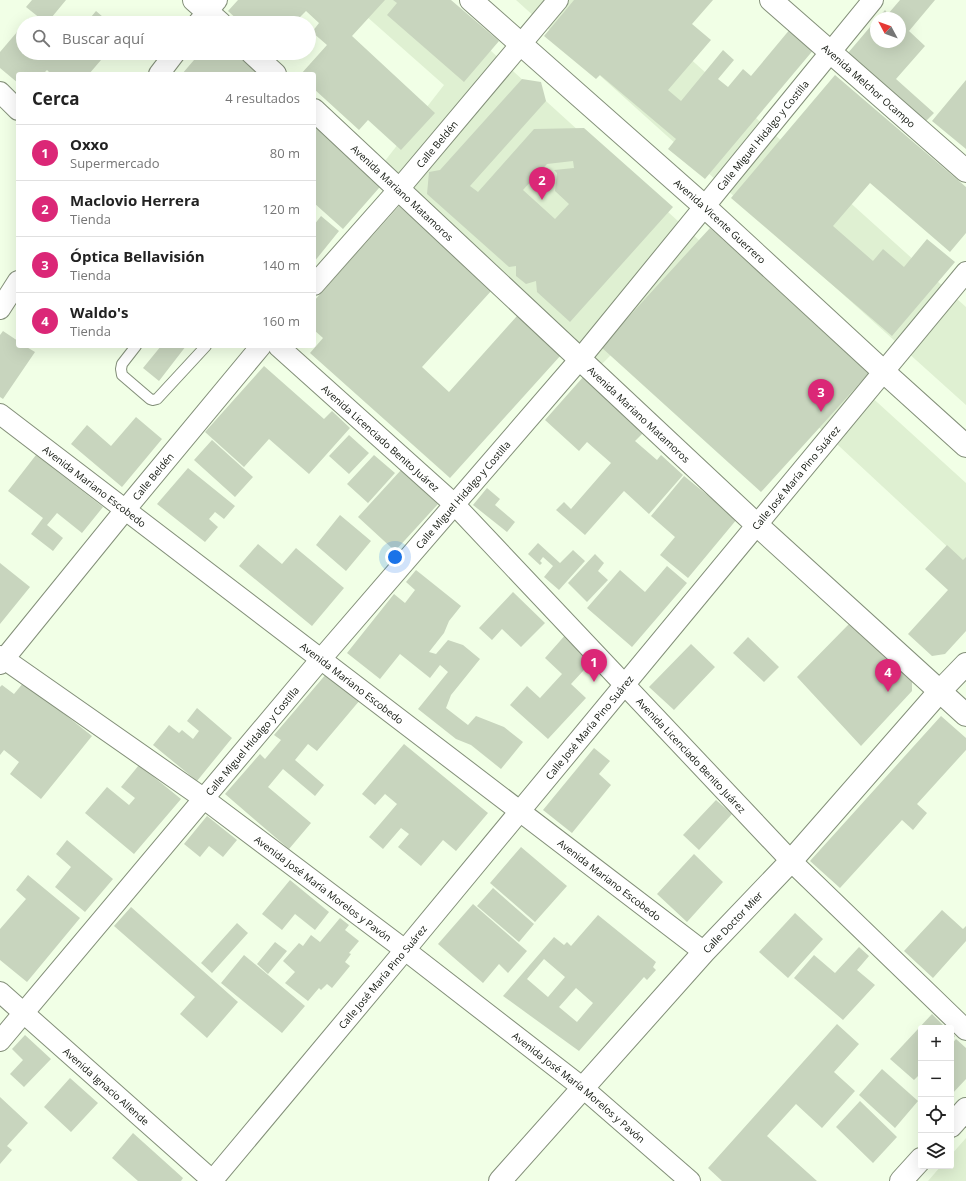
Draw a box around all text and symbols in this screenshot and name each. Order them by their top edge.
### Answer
north arrow [870,12,906,48]
search box [16,16,316,60]
icon: search [30,27,52,49]
text: Buscar aquí [62,28,144,48]
street label: Avenida Melchor Ocampo [819,41,919,131]
street label: Calle Miguel Hidalgo y Costilla [713,77,812,193]
text: Cerca [32,87,80,110]
text: 4 resultados [225,89,300,107]
street label: Calle Beldén [413,117,461,171]
text: Oxxo [70,134,109,154]
street label: Avenida Mariano Matamoros [348,141,457,244]
text: 1 [41,144,49,162]
text: 80 m [270,144,300,162]
text: Supermercado [70,154,160,172]
pin: 2 [529,167,555,200]
street label: Avenida Vicente Guerrero [671,176,769,267]
text: Maclovio Herrera [70,190,200,210]
text: 2 [41,200,49,218]
text: 120 m [262,200,300,218]
text: Tienda [70,210,111,228]
text: Óptica Bellavisión [70,246,205,266]
text: 3 [41,256,49,274]
text: 140 m [262,256,300,274]
text: Tienda [70,266,111,284]
text: Waldo's [70,302,128,322]
text: 4 [41,312,49,330]
text: 160 m [262,312,300,330]
text: Tienda [70,322,111,340]
street label: Avenida Mariano Matamoros [585,363,693,466]
pin: 3 [808,379,834,412]
street label: Avenida Licenciado Benito Juárez [319,382,443,495]
street label: Calle José María Pino Suárez [749,423,843,533]
street label: Calle Miguel Hidalgo y Costilla [412,438,513,552]
street label: Avenida Mariano Escobedo [40,442,149,530]
street label: Calle Beldén [129,450,177,503]
your location [385,547,405,567]
street label: Avenida Mariano Escobedo [297,639,406,727]
pin: 1 [581,649,607,682]
pin: 4 [875,659,901,692]
street label: Calle José María Pino Suárez [542,672,637,782]
street label: Calle Miguel Hidalgo y Costilla [202,683,302,798]
street label: Avenida Licenciado Benito Juárez [633,695,749,816]
street label: Avenida José María Morelos y Pavón [252,832,394,944]
street label: Avenida Mariano Escobedo [555,836,664,924]
street label: Calle Doctor Mier [700,888,766,956]
street label: Calle José María Pino Suárez [335,922,430,1032]
map controls [918,1025,954,1169]
button: + [918,1025,954,1061]
street label: Avenida José María Morelos y Pavón [509,1029,648,1146]
street label: Avenida Ignacio Allende [60,1044,153,1128]
button: − [918,1061,954,1097]
button: locate [918,1097,954,1133]
button: layers [918,1133,954,1169]

